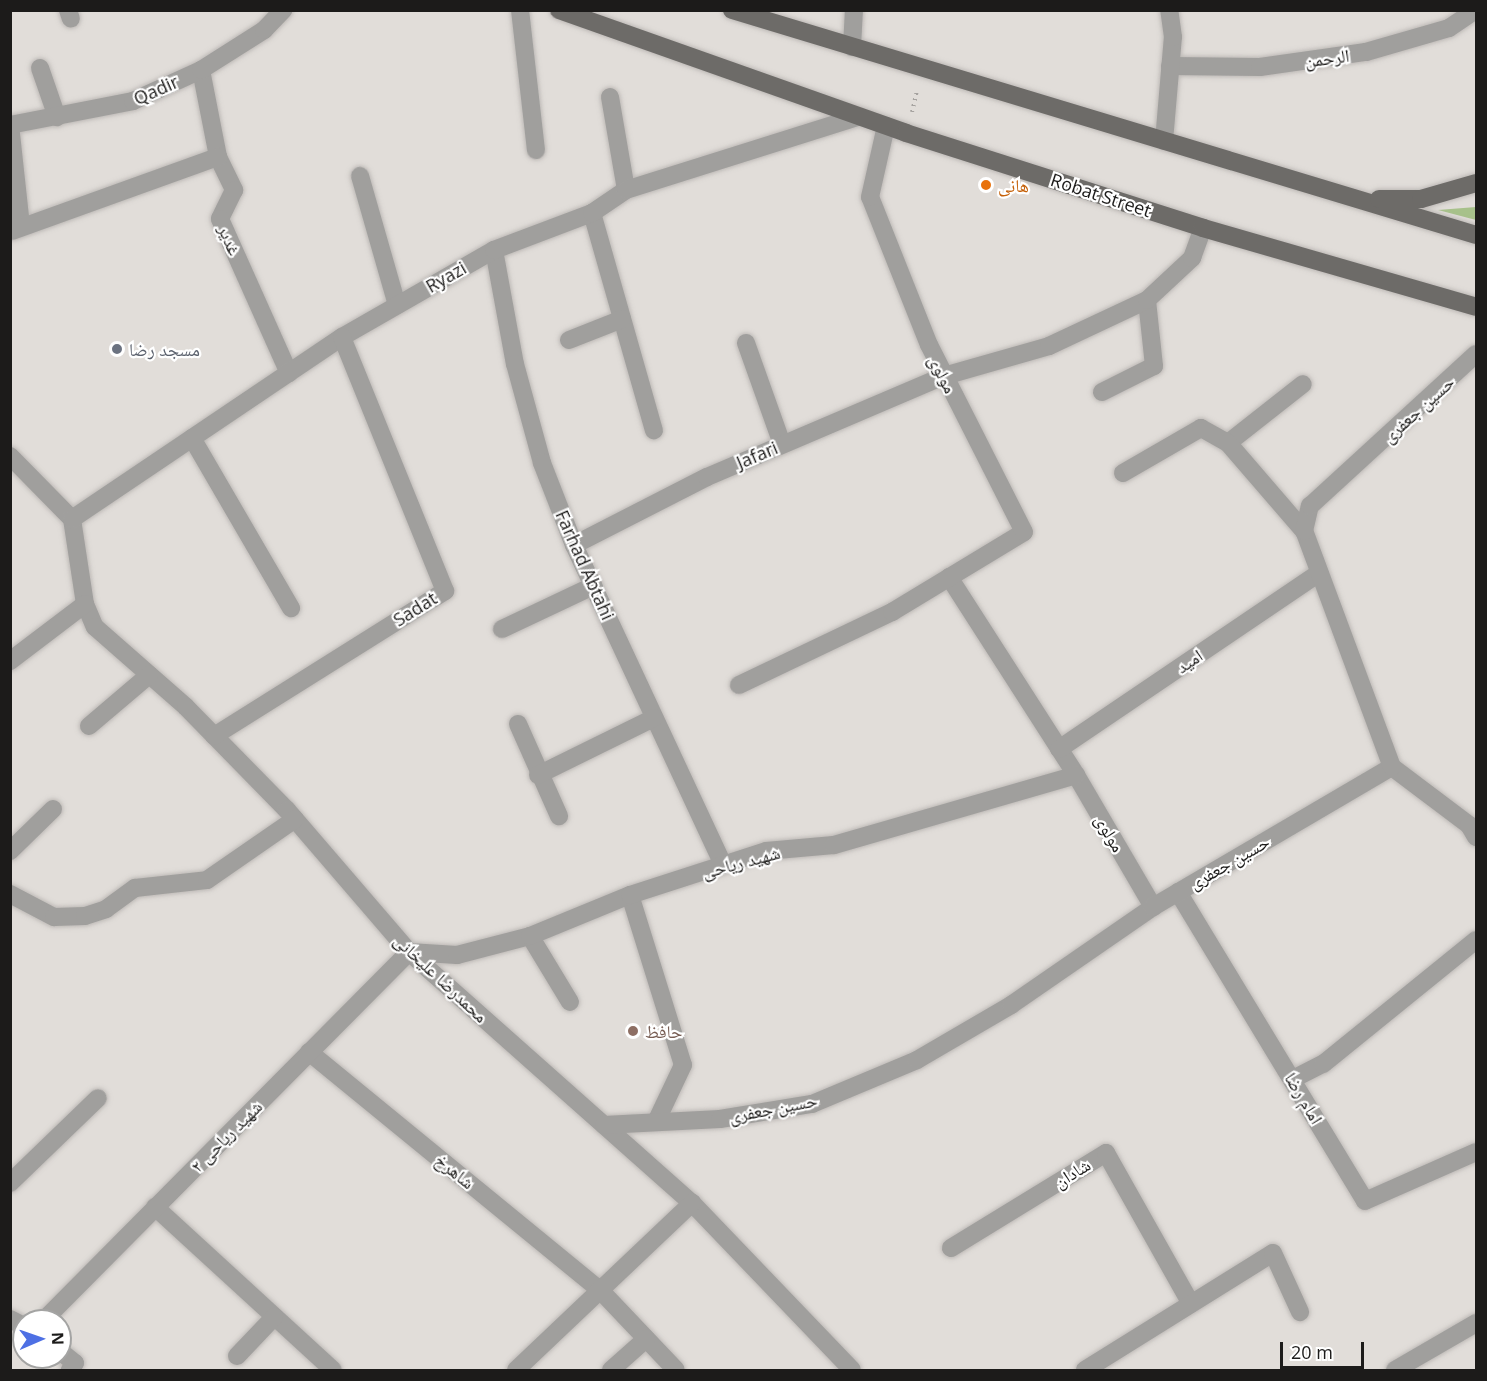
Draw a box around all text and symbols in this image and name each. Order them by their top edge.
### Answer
street label: الرحمن [1303,44,1351,72]
street label: Qadir [130,71,182,109]
street label: Robat Street [1048,169,1154,221]
place label: هانی [998,174,1029,196]
marker: هانی [979,178,993,192]
street label: غدیر [214,221,246,259]
street label: Ryazi [422,257,470,297]
place label: مسجد رضا [129,338,200,360]
marker: مسجد رضا [110,342,124,356]
street label: مولوی [924,351,962,397]
street label: حسین جعفری [1378,371,1458,447]
street label: Jafari [733,437,781,473]
street label: Farhad Abtahi [551,507,619,623]
street label: Sadat [389,587,441,631]
street label: امید [1172,644,1206,678]
street label: مولوی [1091,810,1129,856]
street label: حسین جعفری [1185,830,1273,894]
street label: شهید ریاحی [700,841,782,883]
street label: محمدرضا علیخانی [390,929,492,1027]
place label: حافظ [645,1020,683,1042]
marker: حافظ [626,1024,640,1038]
street label: امام رضا [1280,1068,1328,1128]
street label: حسین جعفری [727,1089,819,1127]
street label: شهید ریاحی ۲ [186,1096,266,1176]
street label: شاهرخ [431,1149,479,1193]
street label: شادان [1050,1154,1094,1192]
north arrow [12,1309,72,1369]
scale bar [1283,1330,1367,1368]
text: N [47,1332,69,1345]
text: 20 m [1291,1340,1333,1364]

